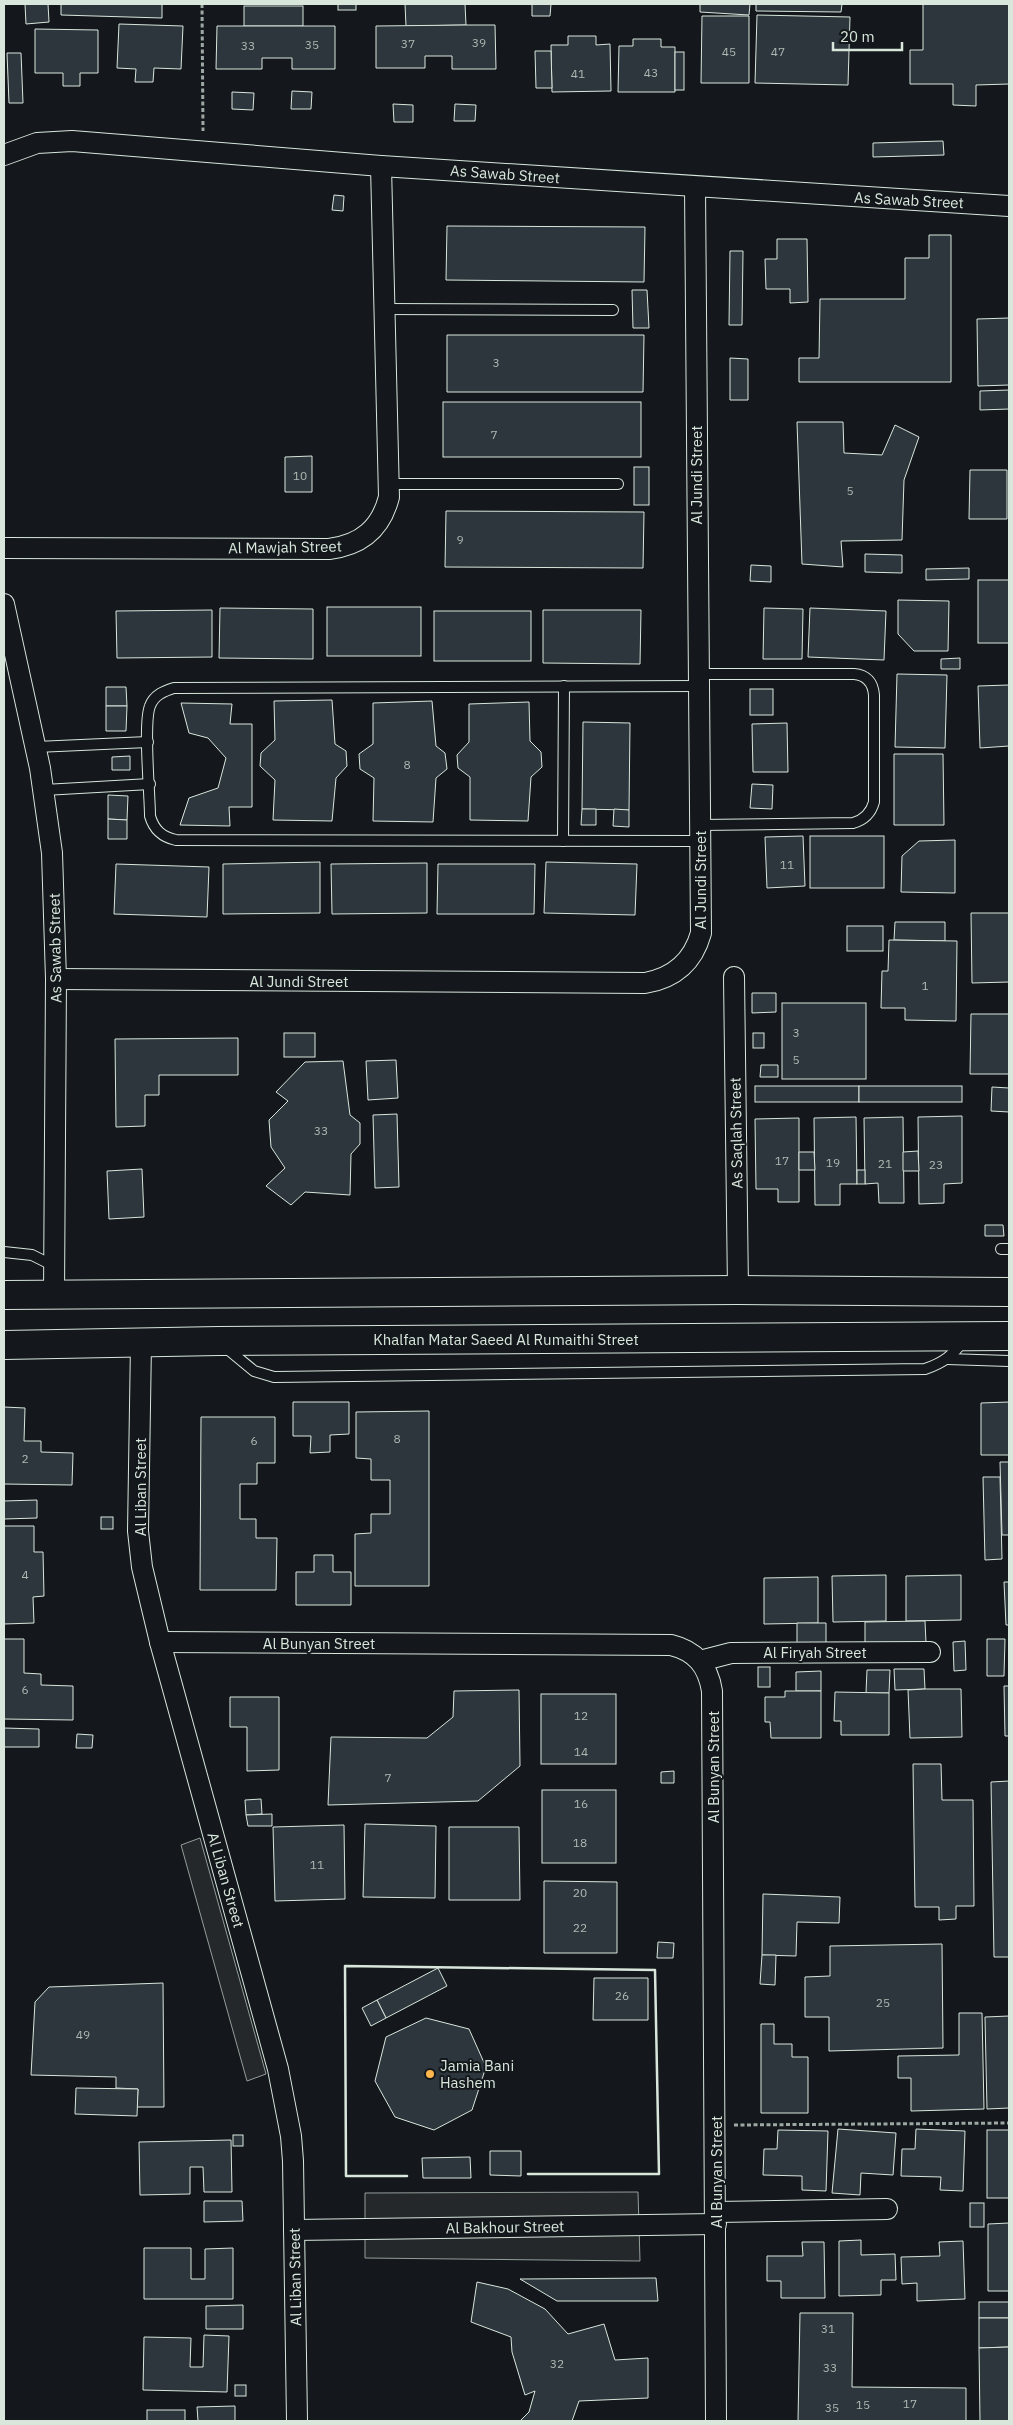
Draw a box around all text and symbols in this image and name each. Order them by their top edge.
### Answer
scale bar [833,20,902,52]
text: 20 m [840,27,875,46]
house number: 39 [472,35,486,50]
house number: 37 [401,36,415,51]
house number: 35 [305,37,319,52]
house number: 33 [241,38,255,53]
house number: 45 [722,44,736,59]
house number: 47 [771,44,785,59]
house number: 43 [644,65,658,80]
house number: 41 [571,66,585,81]
street label: As Sawab Street [450,161,560,187]
street label: As Sawab Street [854,188,964,212]
house number: 3 [492,355,500,370]
street label: Al Jundi Street [687,425,706,525]
house number: 7 [490,427,498,442]
house number: 10 [293,468,307,483]
house number: 5 [846,483,854,498]
house number: 9 [456,532,464,547]
street label: Al Mawjah Street [228,537,342,557]
house number: 8 [403,757,411,772]
street label: Al Jundi Street [691,830,710,930]
house number: 11 [780,857,794,872]
street label: As Sawab Street [45,893,65,1003]
street label: Al Jundi Street [249,972,349,991]
house number: 1 [921,978,929,993]
house number: 3 [792,1025,800,1040]
house number: 5 [792,1052,800,1067]
street label: As Saqlah Street [726,1077,746,1189]
house number: 33 [314,1123,328,1138]
house number: 17 [775,1153,789,1168]
house number: 19 [826,1155,840,1170]
house number: 21 [878,1156,892,1171]
house number: 23 [929,1157,943,1172]
street label: Khalfan Matar Saeed Al Rumaithi Street [373,1330,639,1349]
house number: 8 [393,1431,401,1446]
house number: 6 [250,1433,258,1448]
street label: Al Liban Street [131,1438,150,1536]
house number: 2 [21,1451,29,1466]
house number: 4 [21,1567,29,1582]
street label: Al Bunyan Street [263,1634,375,1653]
street label: Al Firyah Street [763,1643,867,1662]
house number: 6 [21,1682,29,1697]
house number: 12 [574,1708,588,1723]
street label: Al Bunyan Street [704,1711,723,1823]
house number: 14 [574,1744,588,1759]
house number: 7 [384,1770,392,1785]
house number: 16 [574,1796,588,1811]
street label: Al Liban Street [203,1830,249,1930]
house number: 18 [573,1835,587,1850]
house number: 11 [310,1857,324,1872]
house number: 20 [573,1885,587,1900]
house number: 22 [573,1920,587,1935]
house number: 26 [615,1988,629,2003]
house number: 25 [876,1995,890,2010]
house number: 49 [76,2027,90,2042]
place label: Jamia Bani Hashem [440,2056,514,2092]
marker: Jamia Bani Hashem [424,2068,436,2080]
street label: Al Bunyan Street [707,2116,726,2228]
street label: Al Bakhour Street [446,2216,564,2238]
street label: Al Liban Street [285,2228,305,2326]
house number: 31 [821,2321,835,2336]
house number: 32 [550,2356,564,2371]
house number: 33 [823,2360,837,2375]
house number: 17 [903,2396,917,2411]
house number: 15 [856,2397,870,2412]
house number: 35 [825,2400,839,2415]

